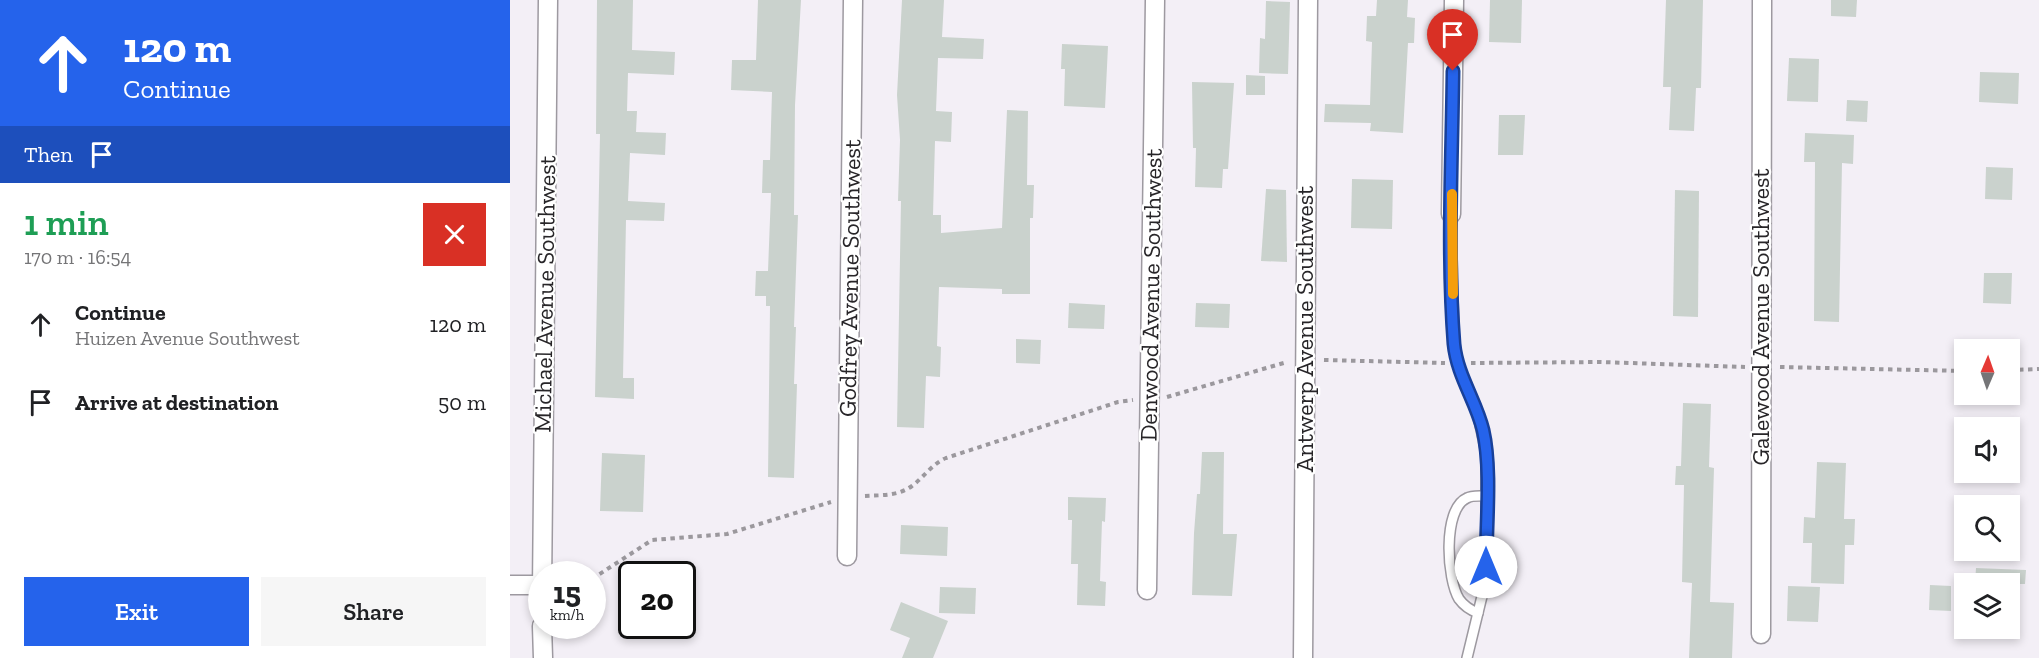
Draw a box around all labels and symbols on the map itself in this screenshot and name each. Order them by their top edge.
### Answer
pin [1427,9,1478,71]
street label: Godfrey Avenue Southwest [833,139,866,417]
street label: Denwood Avenue Southwest [1133,148,1168,442]
street label: Michael Avenue Southwest [528,155,561,433]
street label: Galewood Avenue Southwest [1746,168,1775,466]
street label: Antwerp Avenue Southwest [1290,186,1319,472]
north arrow [1954,339,2020,405]
position arrow [1454,535,1518,599]
speed limit sign: 20 [618,561,696,639]

